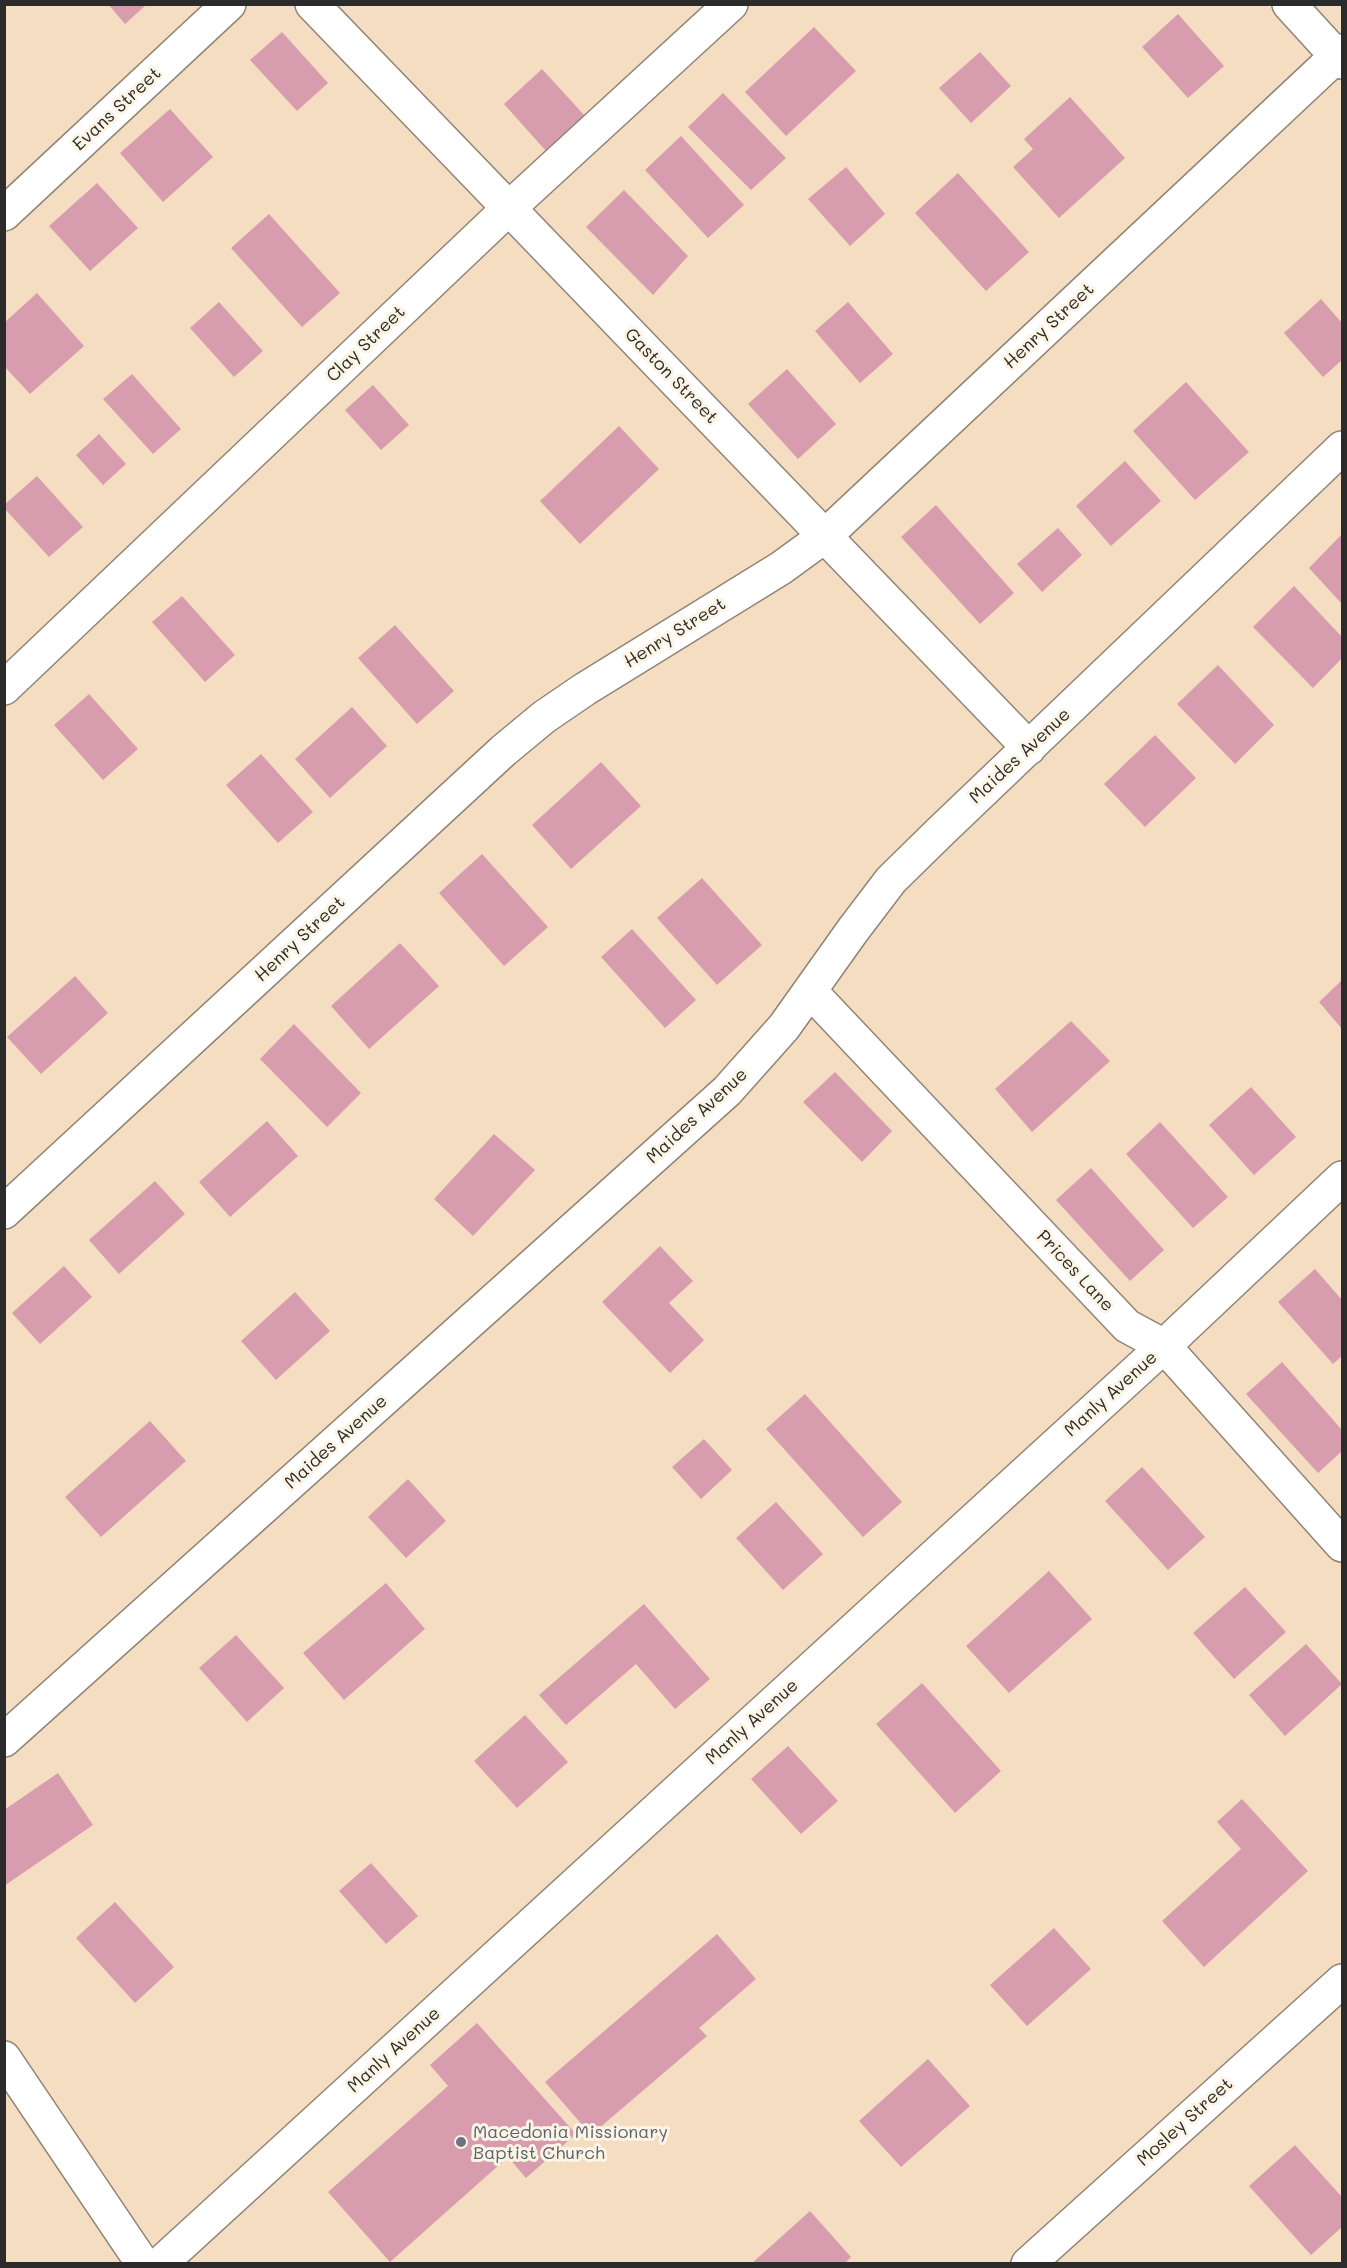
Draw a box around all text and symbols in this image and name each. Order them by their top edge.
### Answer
street label: Evans Street [68,63,166,155]
street label: Henry Street [999,279,1099,373]
street label: Clay Street [322,301,410,387]
street label: Gaston Street [620,324,722,428]
street label: Henry Street [620,593,730,673]
street label: Maides Avenue [965,704,1075,808]
street label: Henry Street [250,892,350,986]
street label: Maides Avenue [642,1064,752,1168]
street label: Prices Lane [1032,1226,1118,1316]
street label: Manly Avenue [1060,1347,1162,1441]
street label: Maides Avenue [280,1390,392,1494]
street label: Manly Avenue [701,1675,803,1769]
street label: Manly Avenue [343,2003,445,2097]
street label: Mosley Street [1132,2073,1238,2171]
place label: Macedonia Missionary Baptist Church [473,2121,668,2164]
marker: Macedonia Missionary Baptist Church [454,2135,468,2149]

